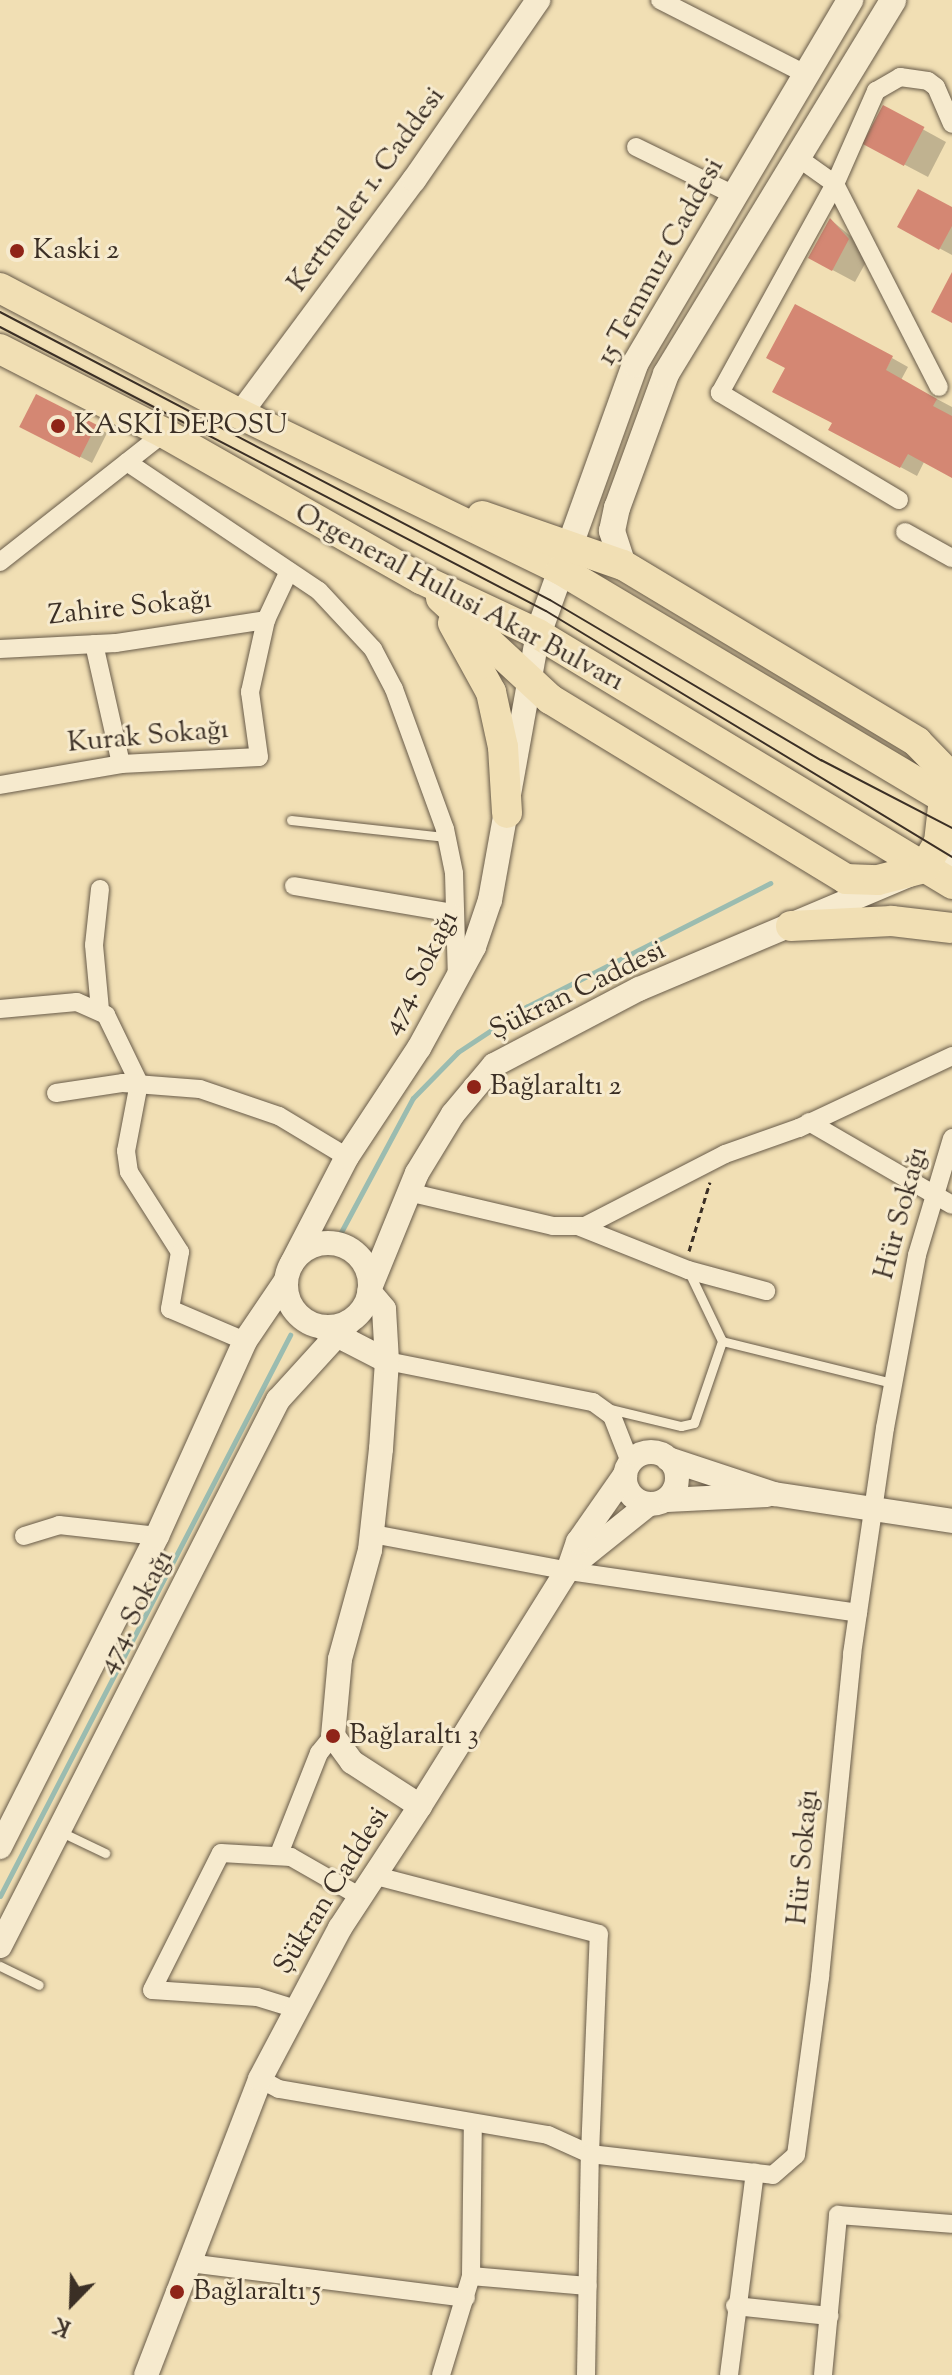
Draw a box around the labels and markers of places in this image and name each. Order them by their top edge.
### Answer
place label: Kaski 2 [33,234,119,268]
marker: Kaski 2 [8,242,26,260]
place label: KASKİ DEPOSU [74,409,287,443]
marker: KASKİ DEPOSU [49,417,67,435]
place label: Bağlaraltı 2 [490,1070,622,1104]
marker: Bağlaraltı 2 [465,1078,483,1096]
place label: Bağlaraltı 3 [349,1719,479,1753]
marker: Bağlaraltı 3 [324,1727,342,1745]
place label: Bağlaraltı 5 [193,2275,321,2309]
marker: Bağlaraltı 5 [168,2283,186,2301]

